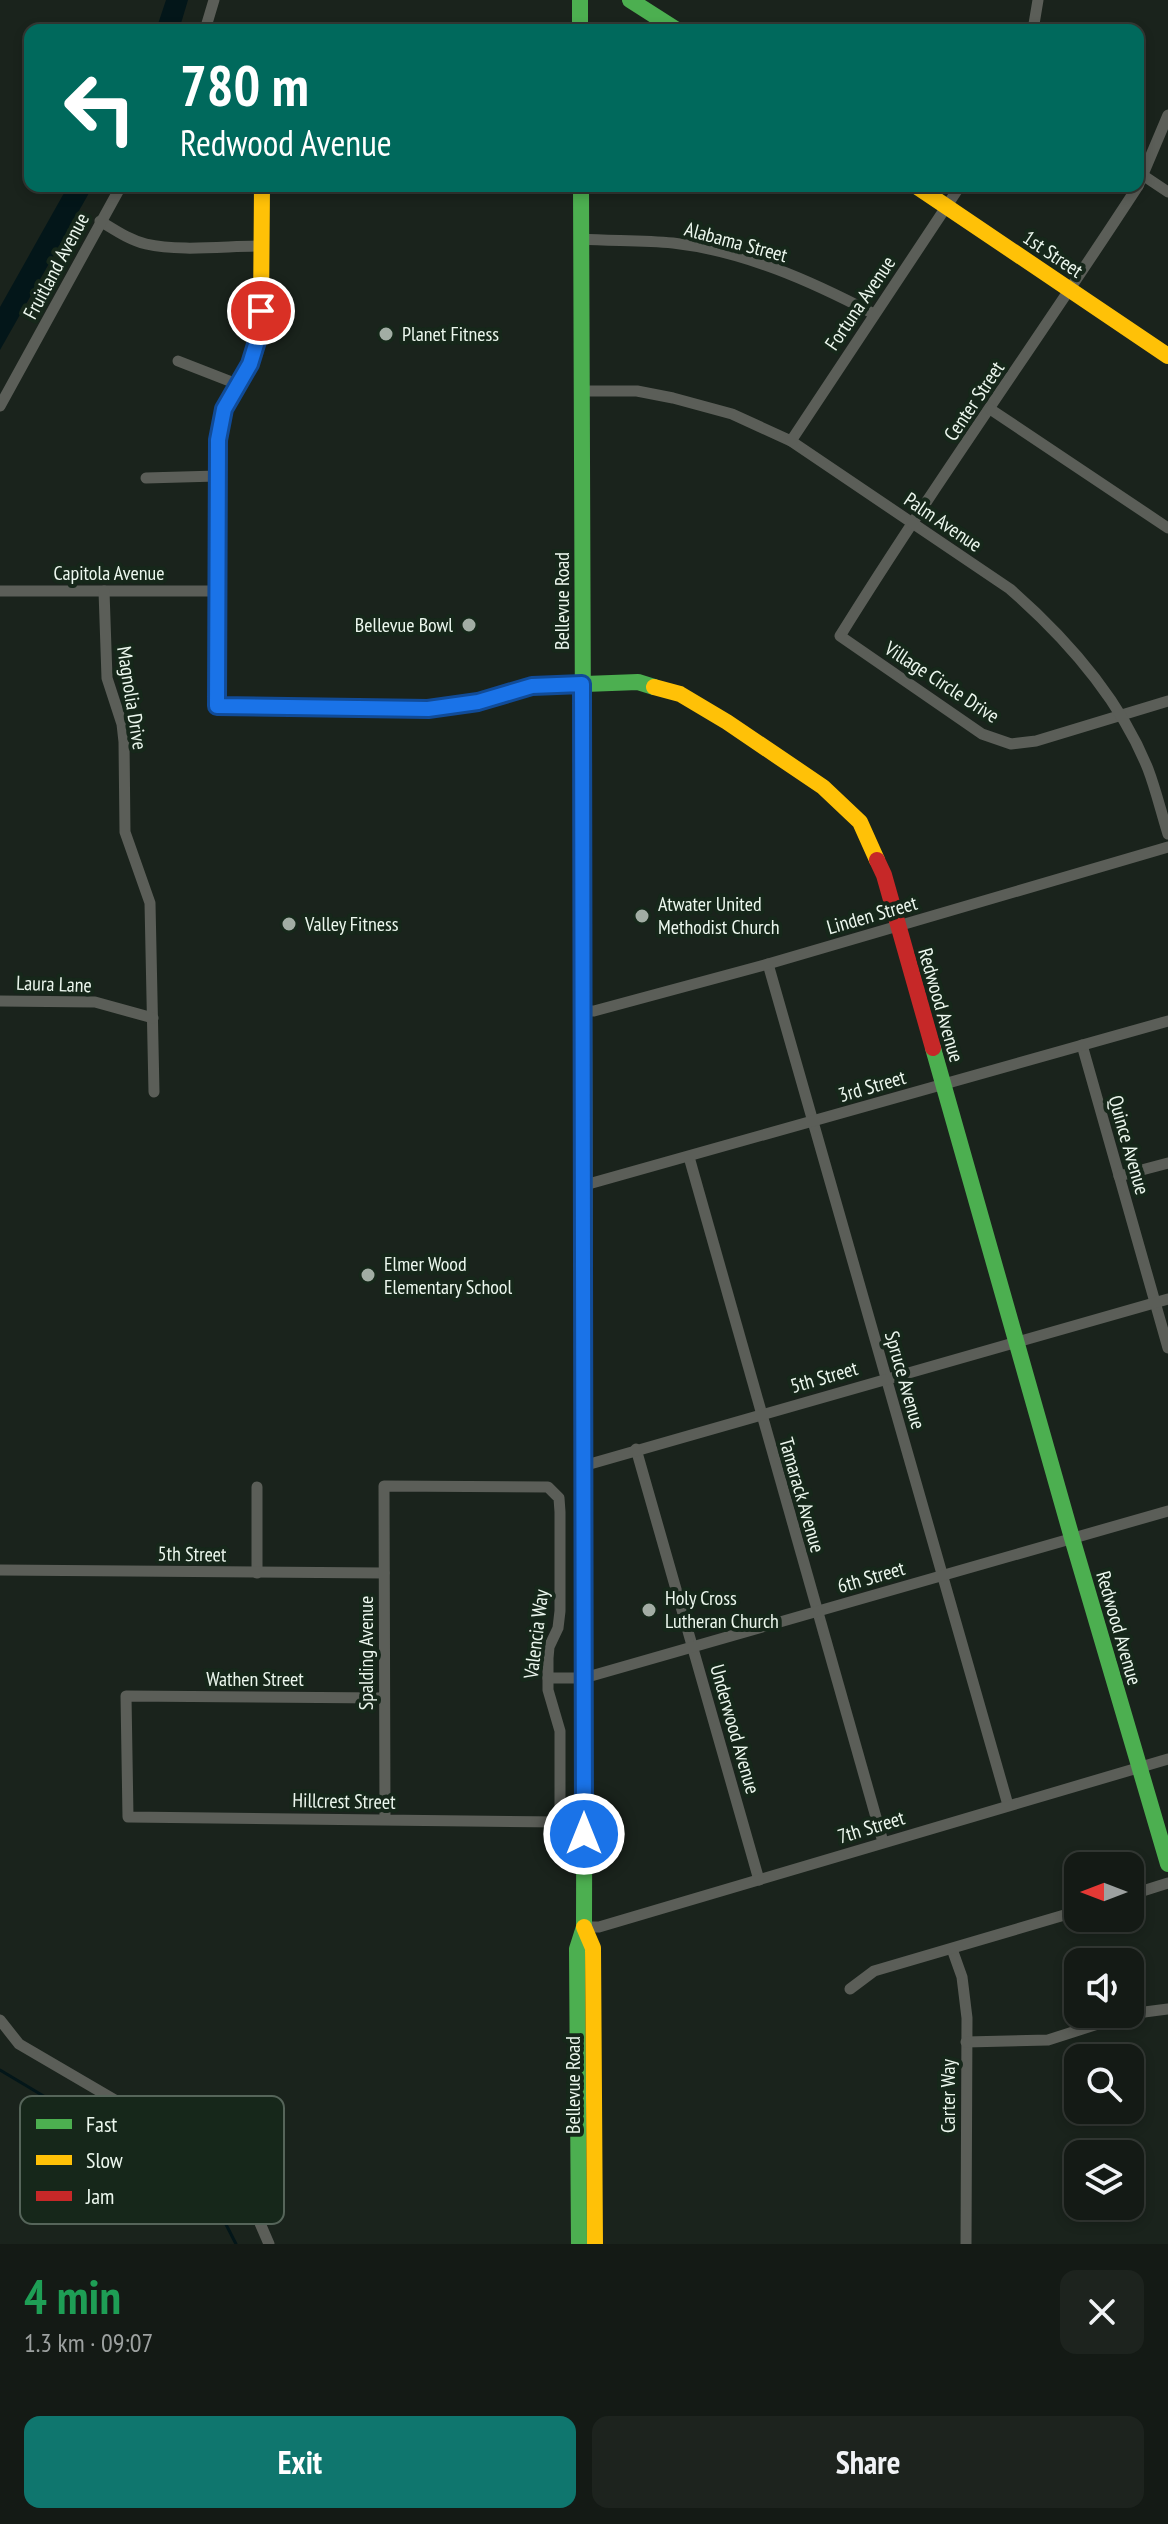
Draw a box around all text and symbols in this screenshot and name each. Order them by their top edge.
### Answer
text: 780 m [180,49,309,121]
icon: left [48,56,152,160]
text: Redwood Avenue [180,119,392,166]
street label: Fruitland Avenue [17,208,95,324]
street label: Alabama Street [682,216,791,268]
street label: 1st Street [1018,225,1088,284]
street label: Fortuna Avenue [819,251,901,355]
pin [227,277,295,345]
icon: arrive [239,289,283,333]
place label: Planet Fitness [402,321,499,347]
marker: Planet Fitness [377,325,395,343]
street label: Center Street [938,356,1010,446]
street label: Palm Avenue [899,486,987,558]
street label: Bellevue Road [549,552,575,650]
street label: Capitola Avenue [54,560,164,586]
place label: Bellevue Bowl [355,612,453,638]
marker: Bellevue Bowl [460,616,478,634]
street label: Village Circle Drive [879,635,1004,729]
street label: Magnolia Drive [111,644,153,752]
street label: Linden Street [824,890,921,940]
place label: Atwater United Methodist Church [658,891,779,940]
marker: Atwater United Methodist Church [633,907,651,925]
place label: Valley Fitness [304,911,399,937]
marker: Valley Fitness [280,915,298,933]
street label: Redwood Avenue [912,945,970,1065]
street label: Laura Lane [16,970,92,998]
street label: 3rd Street [835,1064,909,1108]
street label: Quince Avenue [1102,1092,1156,1198]
place label: Elmer Wood Elementary School [384,1251,512,1300]
marker: Elmer Wood Elementary School [359,1266,377,1284]
street label: Spruce Avenue [879,1328,931,1432]
street label: 5th Street [787,1355,861,1399]
street label: Tamarack Avenue [773,1434,831,1556]
street label: 5th Street [157,1540,227,1568]
street label: 6th Street [834,1555,908,1599]
street label: Redwood Avenue [1090,1568,1148,1688]
place label: Holy Cross Lutheran Church [665,1585,779,1634]
street label: Valencia Way [518,1587,554,1681]
street label: Spalding Avenue [353,1596,379,1710]
marker: Holy Cross Lutheran Church [640,1601,658,1619]
street label: Underwood Avenue [704,1661,766,1797]
street label: Wathen Street [206,1666,304,1692]
street label: Hillcrest Street [292,1787,396,1815]
position arrow [542,1792,626,1876]
street label: 7th Street [834,1804,908,1849]
north arrow [1064,1852,1144,1932]
map controls [1064,1852,1144,2220]
button: sound [1064,1948,1144,2028]
street label: Bellevue Road [560,2036,586,2134]
button: search [1064,2044,1144,2124]
street label: Carter Way [935,2058,961,2133]
legend [20,2096,284,2224]
text: Fast [86,2110,117,2138]
button: layers [1064,2140,1144,2220]
text: Slow [86,2146,123,2174]
text: Jam [85,2182,114,2210]
text: 4 min [24,2265,121,2327]
button: close [1060,2270,1144,2354]
text: 1.3 km · 09:07 [24,2326,153,2359]
button: Exit [24,2416,576,2508]
button: Share [592,2416,1144,2508]

